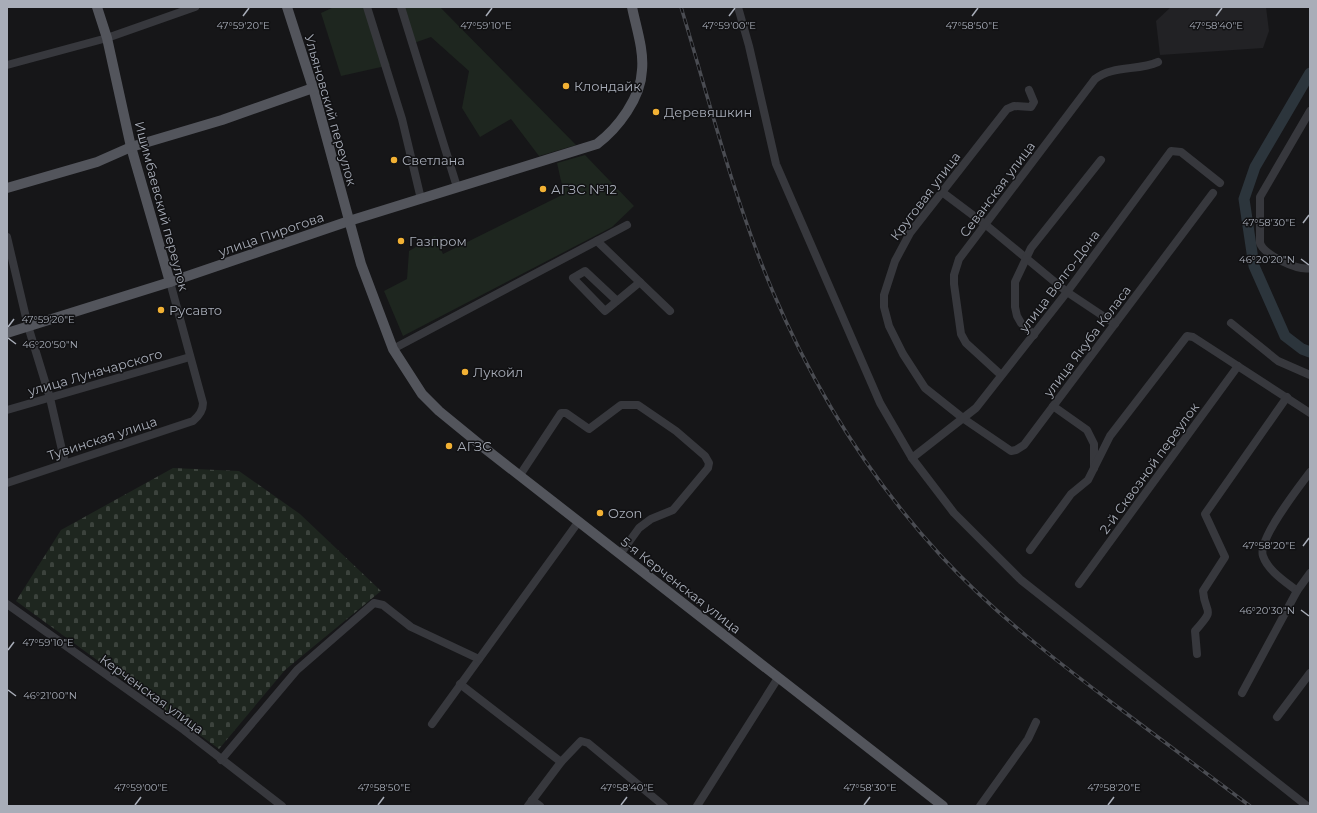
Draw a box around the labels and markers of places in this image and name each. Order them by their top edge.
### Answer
place label: Клондайк [574,78,641,94]
marker: Клондайк [561,81,571,91]
place label: Деревяшкин [664,104,752,120]
marker: Деревяшкин [651,107,661,117]
place label: Светлана [402,152,465,168]
marker: Светлана [389,155,399,165]
place label: АГЗС №12 [551,181,617,197]
marker: АГЗС №12 [538,184,548,194]
place label: Газпром [409,233,467,249]
marker: Газпром [396,236,406,246]
place label: Русавто [169,302,222,318]
marker: Русавто [156,305,166,315]
place label: Лукойл [473,364,523,380]
marker: Лукойл [460,367,470,377]
place label: АГЗС [457,438,492,454]
marker: АГЗС [444,441,454,451]
place label: Ozon [608,505,642,521]
marker: Ozon [595,508,605,518]

